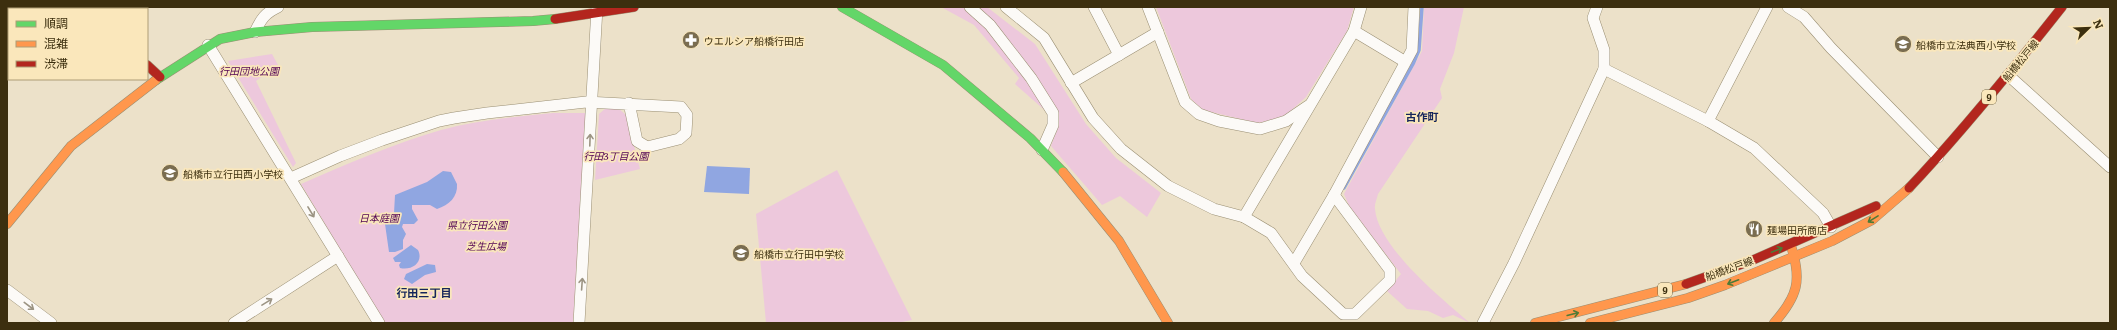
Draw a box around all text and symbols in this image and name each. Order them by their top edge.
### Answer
legend [8,8,148,80]
north arrow [2069,8,2109,48]
text: 順調 [44,14,68,32]
text: N [2090,16,2108,31]
pharmacy icon: ウエルシア船橋行田店 [681,30,701,50]
place label: ウエルシア船橋行田店 [704,33,804,48]
text: 混雑 [44,34,68,52]
school or university icon: 船橋市立法典西小学校 [1893,34,1913,54]
street label: 船橋松戸線 [1998,36,2042,84]
place label: 船橋市立法典西小学校 [1916,37,2016,52]
text: 渋滞 [44,54,68,72]
park label: 行田団地公園 [219,63,281,78]
road number: 9 [1982,90,1996,104]
district label: 古作町 [1406,108,1439,124]
one-way arrow [587,134,594,147]
park label: 行田3丁目公園 [583,148,651,163]
school or university icon: 船橋市立行田西小学校 [160,163,180,183]
place label: 船橋市立行田西小学校 [183,166,283,181]
one-way arrow [308,206,316,218]
park label: 日本庭園 [359,210,401,225]
one-way arrow [1868,215,1879,223]
park label: 県立行田公園 [447,217,509,232]
restaurant icon: 麺場田所商店 [1744,219,1764,239]
place label: 麺場田所商店 [1767,222,1827,237]
park label: 芝生広場 [466,238,507,253]
school or university icon: 船橋市立行田中学校 [731,243,751,263]
place label: 船橋市立行田中学校 [754,246,844,261]
one-way arrow [1770,246,1782,254]
street label: 船橋松戸線 [1703,252,1755,284]
one-way arrow [578,278,585,291]
one-way arrow [1728,279,1740,287]
road number: 9 [1658,283,1672,297]
district label: 行田三丁目 [397,284,452,300]
one-way arrow [261,298,272,306]
one-way arrow [23,302,34,311]
one-way arrow [1566,309,1579,317]

